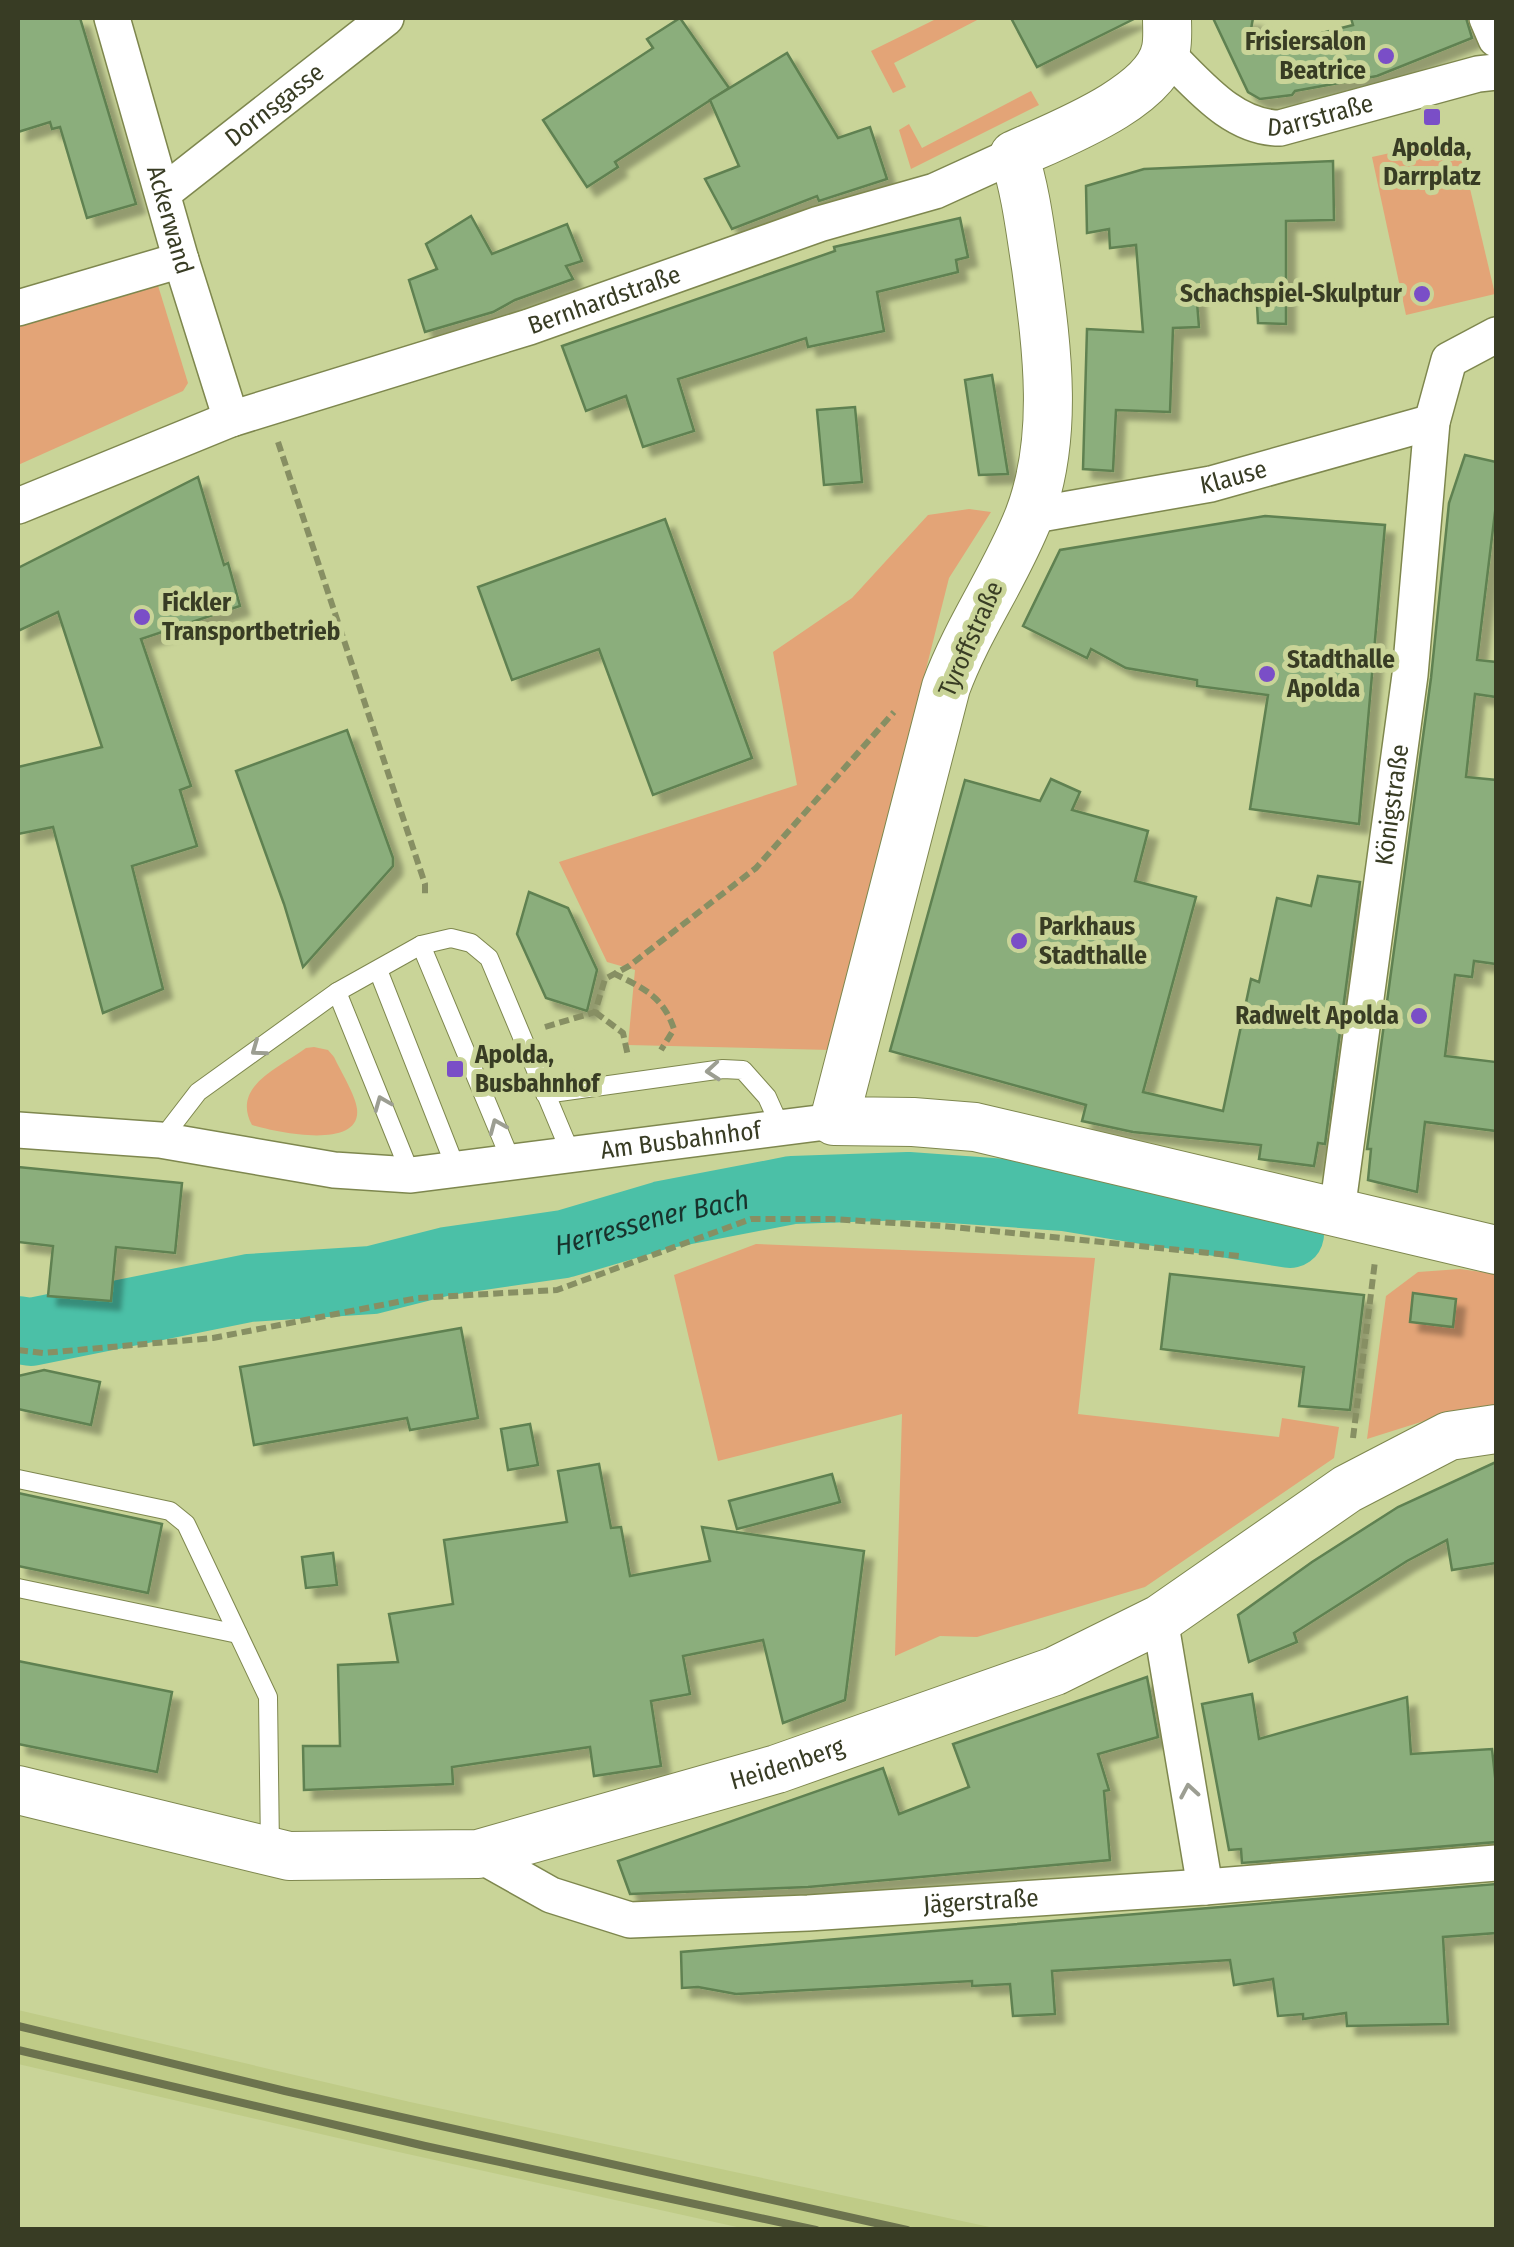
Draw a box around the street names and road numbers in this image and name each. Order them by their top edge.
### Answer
street label: Dornsgasse [219,57,330,153]
street label: Darrstraße [1266,88,1377,143]
street label: Ackerwand [140,162,200,278]
street label: Bernhardstraße [524,259,685,341]
street label: Klause [1198,454,1270,501]
street label: Tyroffstraße [932,577,1010,701]
street label: Königstraße [1369,742,1415,867]
street label: Am Busbahnhof [599,1115,765,1166]
street label: Heidenberg [727,1731,849,1797]
street label: Jägerstraße [922,1883,1040,1920]

